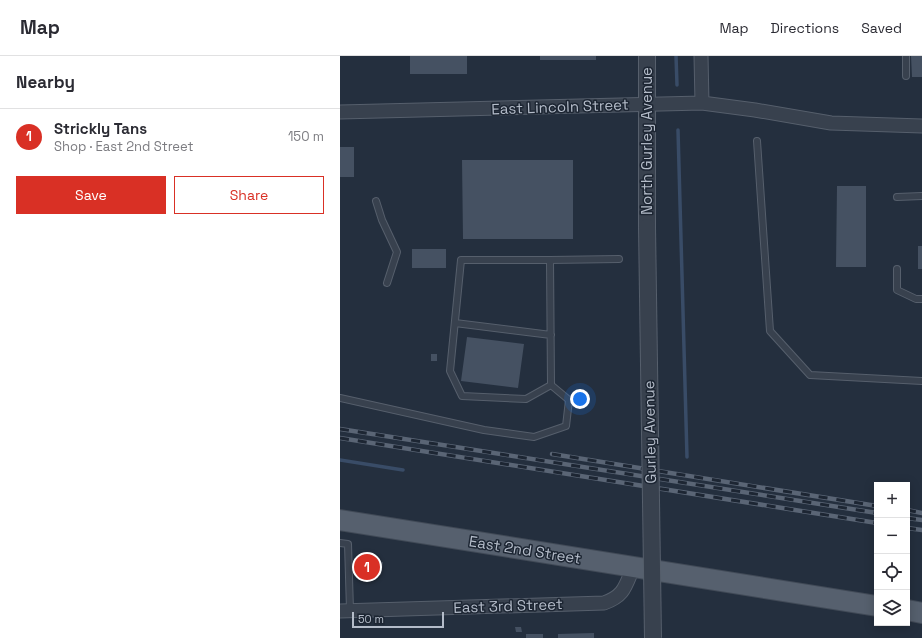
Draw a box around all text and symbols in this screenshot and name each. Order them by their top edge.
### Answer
text: Map [20,15,60,40]
text: Map [719,19,749,37]
text: Directions [771,19,839,37]
text: Saved [861,19,902,37]
street label: North Gurley Avenue [637,67,656,215]
text: Nearby [16,71,75,93]
street label: East Lincoln Street [491,95,629,118]
text: Strickly Tans [54,119,147,138]
text: 1 [26,128,32,145]
text: 150 m [288,128,324,145]
text: Shop · East 2nd Street [54,138,193,155]
button: Save [16,176,166,214]
button: Share [174,176,324,214]
street label: Gurley Avenue [639,380,660,484]
your location [570,389,590,409]
map controls [874,482,910,626]
button: + [874,482,910,518]
button: − [874,518,910,554]
street label: East 2nd Street [468,531,583,568]
pin: 1 [354,552,380,582]
button: locate [874,554,910,590]
button: layers [874,590,910,626]
street label: East 3rd Street [453,594,563,617]
scale bar [352,610,444,629]
text: 50 m [358,612,384,626]

